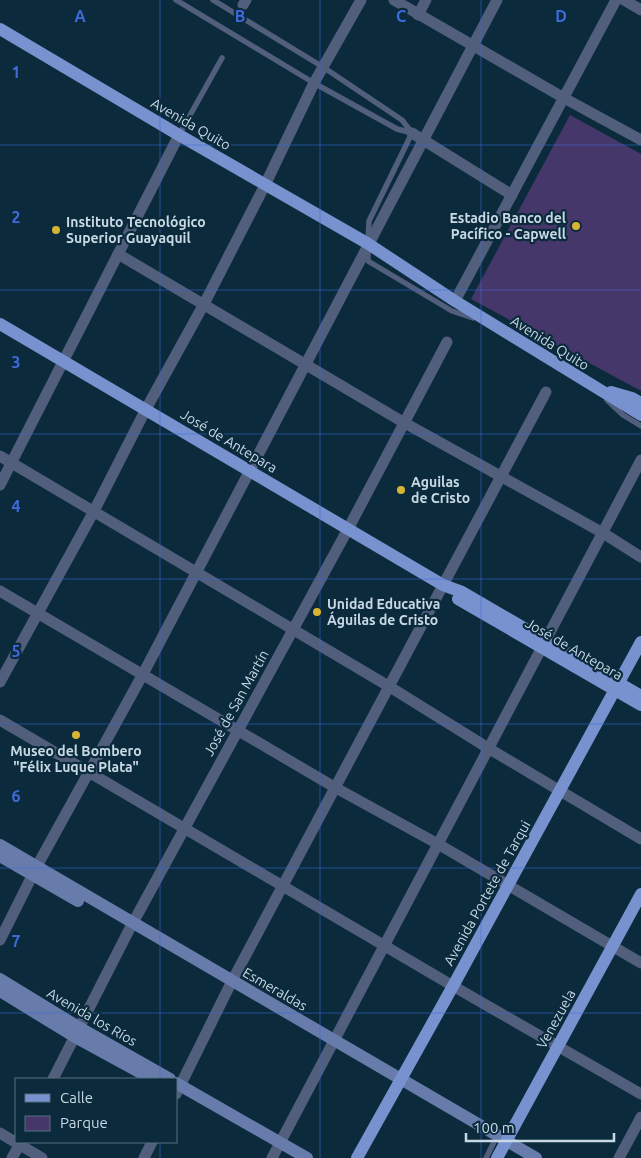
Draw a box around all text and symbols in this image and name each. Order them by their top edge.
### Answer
text: A [74,7,86,25]
text: B [235,7,245,25]
text: C [396,7,406,25]
text: D [555,7,567,25]
text: 1 [11,63,21,81]
street label: Avenida Quito [148,95,234,153]
text: 2 [11,208,21,226]
place label: Estadio Banco del Pacífico - Capwell [450,210,566,242]
place label: Instituto Tecnológico Superior Guayaquil [66,214,206,246]
marker: Estadio Banco del Pacífico - Capwell [570,220,582,232]
marker: Instituto Tecnológico Superior Guayaquil [50,224,62,236]
street label: Avenida Quito [508,313,592,373]
text: 3 [11,353,21,371]
street label: José de Antepara [178,406,280,476]
place label: Aguilas de Cristo [411,474,470,506]
marker: Aguilas de Cristo [395,484,407,496]
text: 4 [11,497,21,515]
place label: Unidad Educativa Águilas de Cristo [327,596,440,628]
marker: Unidad Educativa Águilas de Cristo [311,606,323,618]
street label: José de Antepara [523,615,625,683]
text: 5 [11,642,21,660]
street label: José de San Martín [200,647,272,759]
marker: Museo del Bombero "Félix Luque Plata" [70,729,82,741]
place label: Museo del Bombero "Félix Luque Plata" [10,743,142,775]
text: 6 [11,787,21,805]
street label: Avenida Portete de Tarqui [440,818,534,968]
text: 7 [11,932,21,950]
street label: Esmeraldas [240,964,310,1014]
street label: Avenida los Ríos [44,985,140,1049]
street label: Venezuela [533,987,579,1051]
legend [15,1078,178,1143]
text: Calle [60,1089,93,1106]
scale bar [466,1110,614,1142]
text: Parque [60,1114,108,1131]
text: 100 m [473,1119,515,1136]

